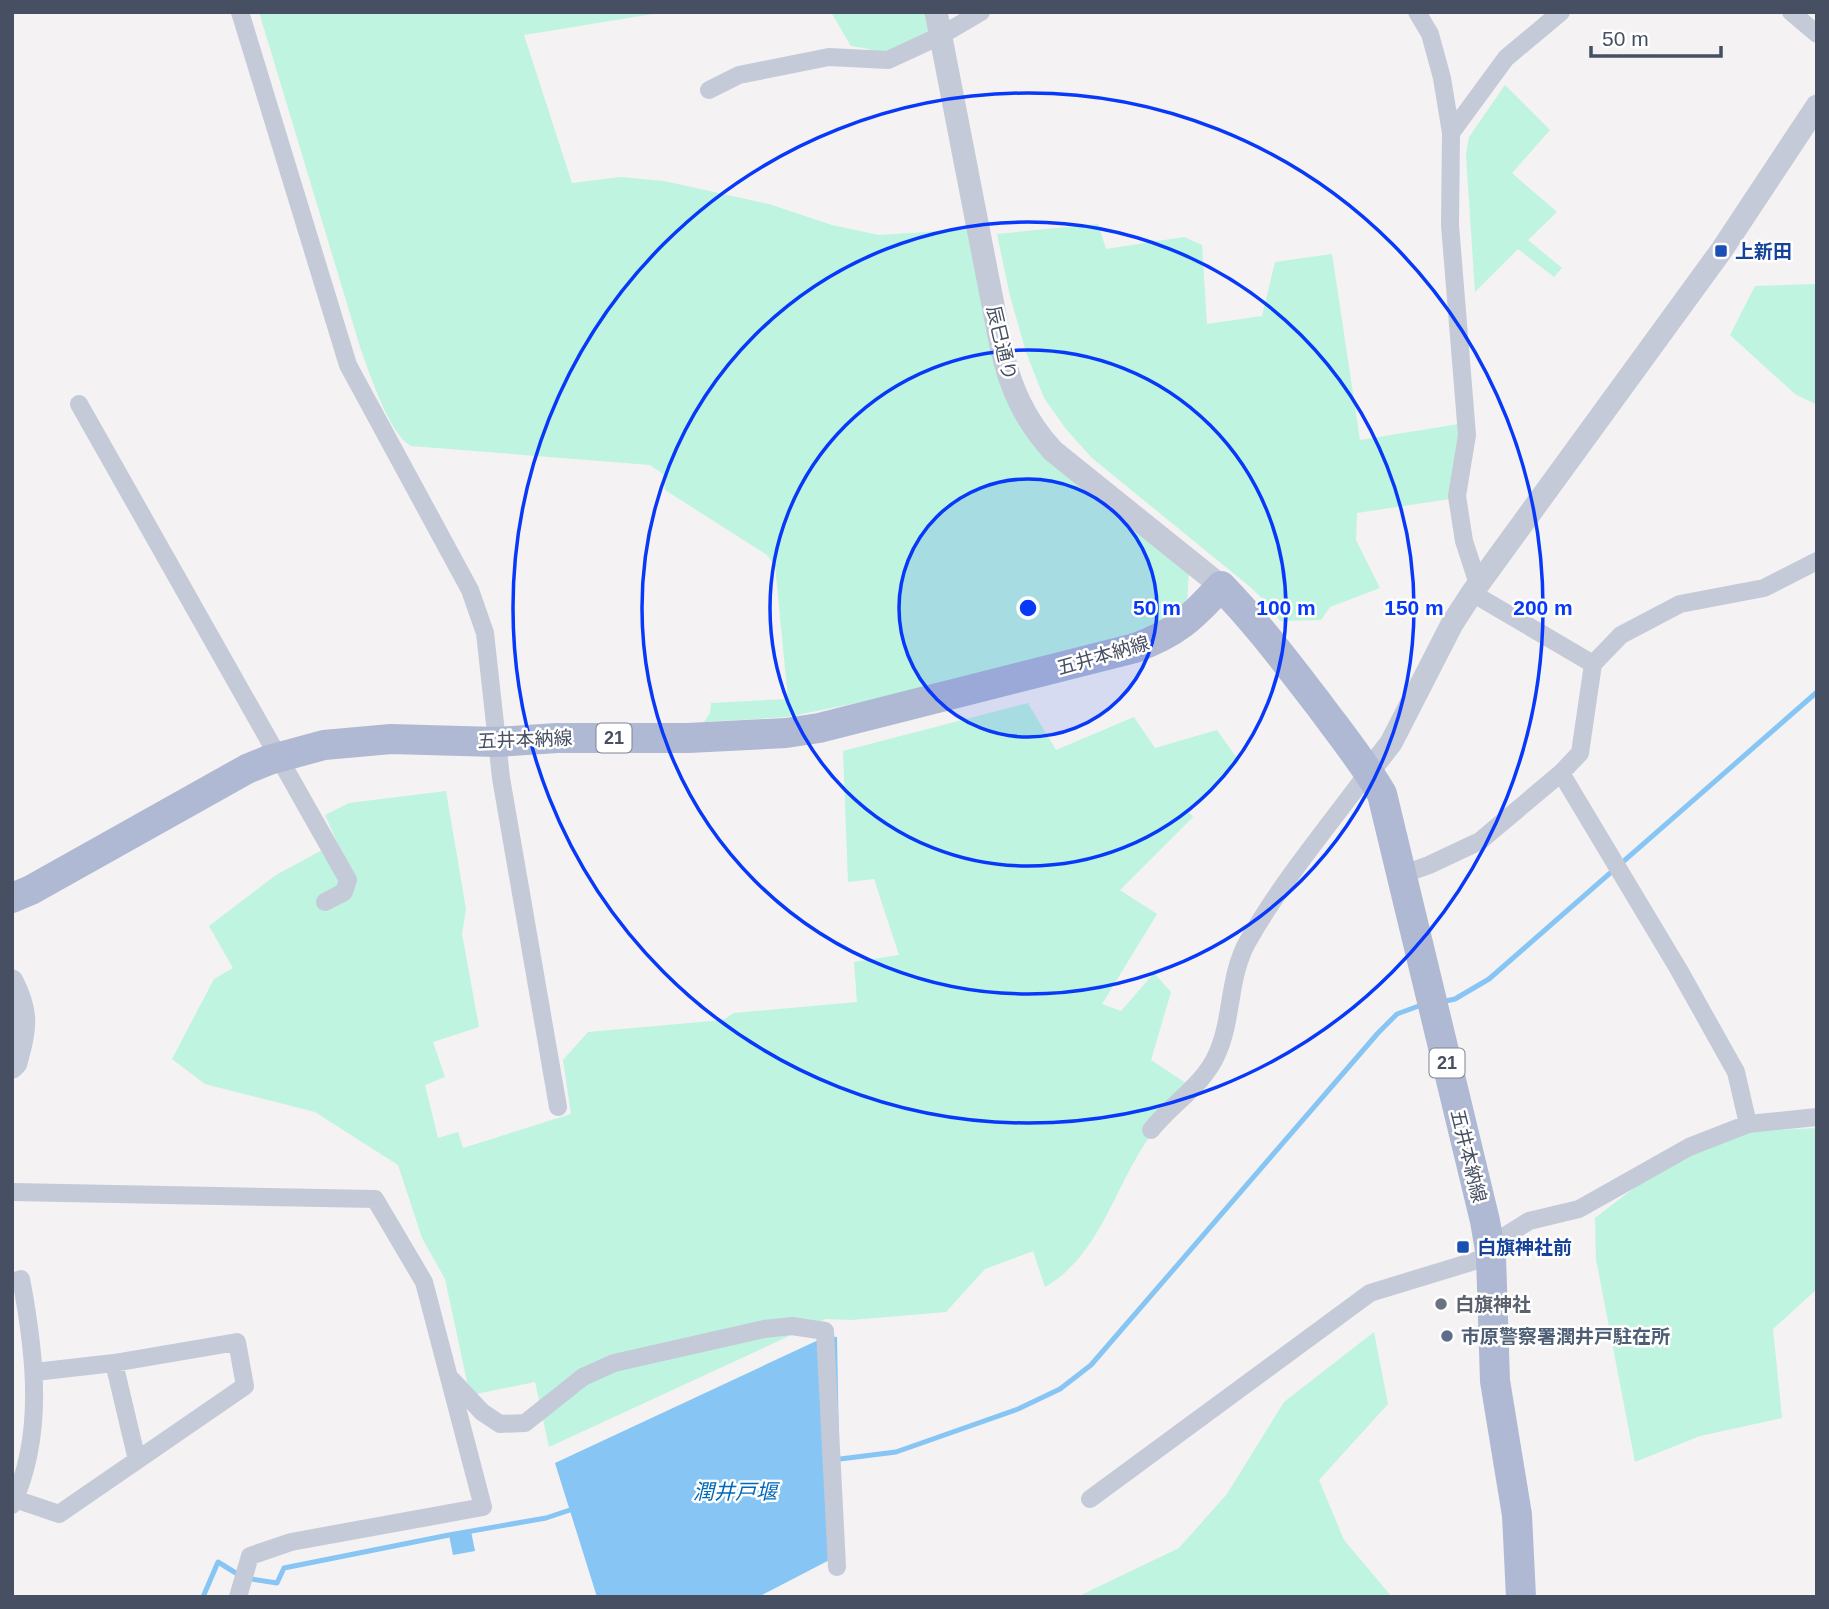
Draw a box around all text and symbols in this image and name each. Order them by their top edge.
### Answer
scale bar [1591,14,1720,58]
text: 50 m [1602,27,1649,50]
place label: 上新田 [1735,241,1792,262]
marker: 上新田 [1713,243,1729,259]
street label: 辰巳通り [983,304,1020,383]
centre of rings [1016,596,1040,620]
text: 50 m [1133,596,1181,619]
text: 100 m [1256,596,1316,619]
text: 150 m [1384,596,1444,619]
text: 200 m [1513,596,1573,619]
street label: 五井本納線 [1055,632,1152,679]
road number: 21 [596,724,632,752]
street label: 五井本納線 [477,727,573,752]
road number: 21 [1430,1048,1464,1078]
street label: 五井本納線 [1447,1107,1490,1205]
place label: 白旗神社前 [1477,1237,1572,1258]
marker: 白旗神社前 [1455,1239,1471,1255]
place label: 白旗神社 [1455,1294,1531,1315]
marker: 白旗神社 [1433,1296,1449,1312]
place label: 市原警察署潤井戸駐在所 [1461,1326,1670,1347]
marker: 市原警察署潤井戸駐在所 [1439,1328,1455,1344]
water label: 潤井戸堰 [693,1480,781,1503]

